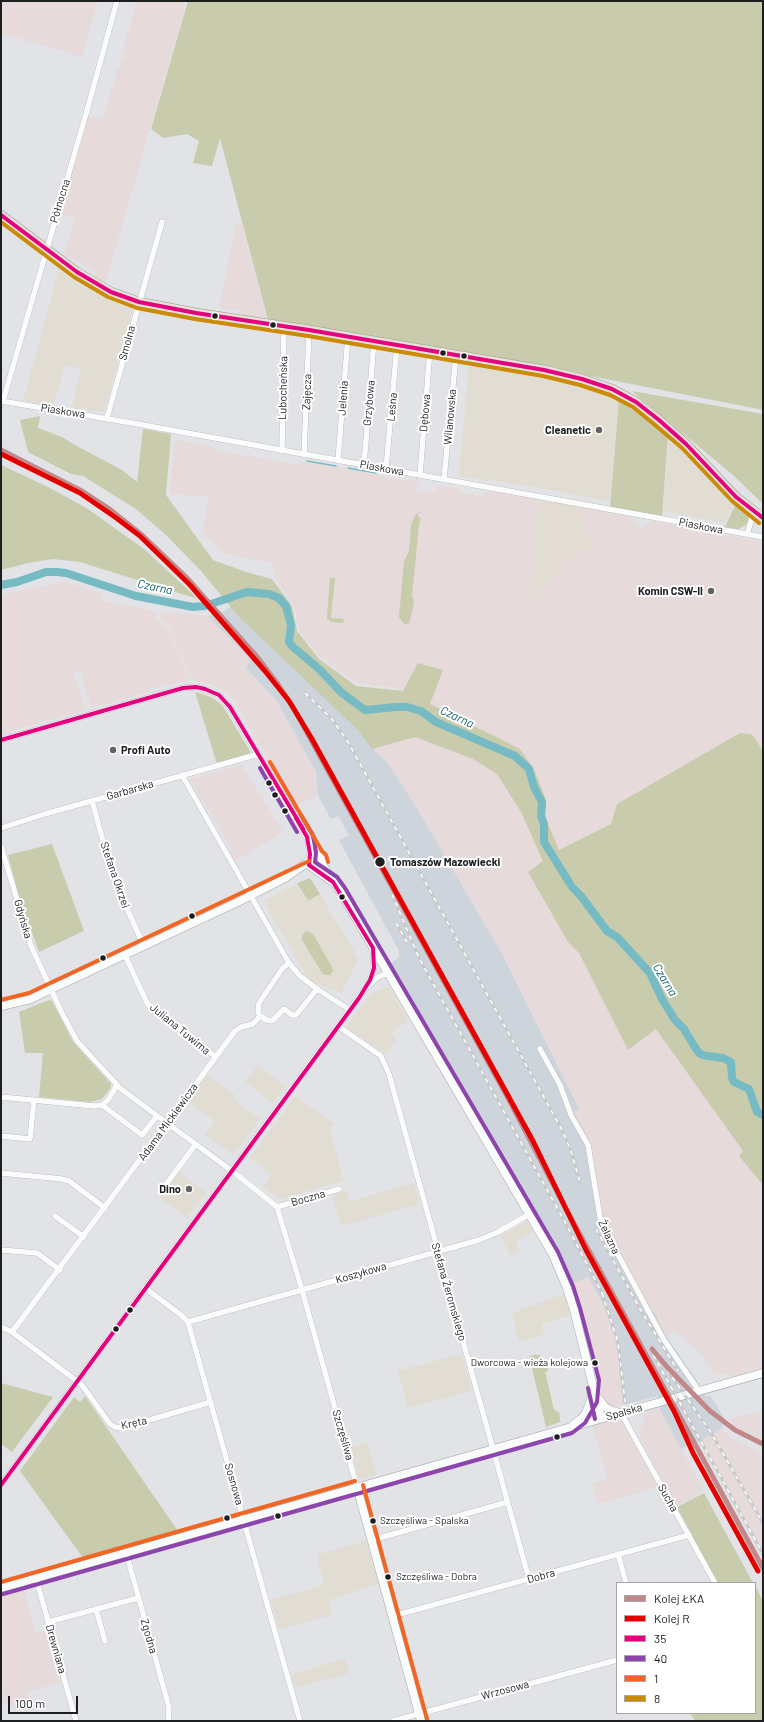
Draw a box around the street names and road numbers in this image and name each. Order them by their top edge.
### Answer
street label: Północna [47,178,73,224]
street label: Smolna [116,324,138,362]
street label: Lubocheńska [276,356,290,420]
street label: Zajęcza [300,374,314,410]
street label: Jelenia [335,380,351,416]
street label: Grzybowa [360,380,378,426]
street label: Wilanowska [441,388,459,446]
street label: Leśna [384,392,400,422]
street label: Dębowa [417,394,433,432]
street label: Piaskowa [40,401,86,421]
street label: Piaskowa [359,458,405,478]
street label: Piaskowa [678,515,724,537]
street label: Garbarska [105,777,155,803]
street label: Stefana Okrzei [98,840,132,910]
street label: Gdyńska [11,898,35,940]
street label: Juliana Tuwima [147,1001,213,1057]
street label: Adama Mickiewicza [135,1081,201,1163]
street label: Boczna [289,1187,327,1209]
street label: Żelazna [595,1218,623,1256]
street label: Stefana Żeromskiego [429,1241,469,1343]
street label: Koszykowa [334,1259,388,1287]
street label: Spalska [604,1401,644,1423]
street label: Szczęśliwa [330,1408,356,1462]
street label: Kręta [120,1414,148,1432]
street label: Sosnowa [222,1462,246,1506]
street label: Sucha [655,1482,681,1514]
street label: Dobra [526,1566,556,1586]
street label: Zgodna [138,1617,160,1655]
street label: Drewniana [43,1623,69,1675]
street label: Wrzosowa [480,1677,530,1703]

